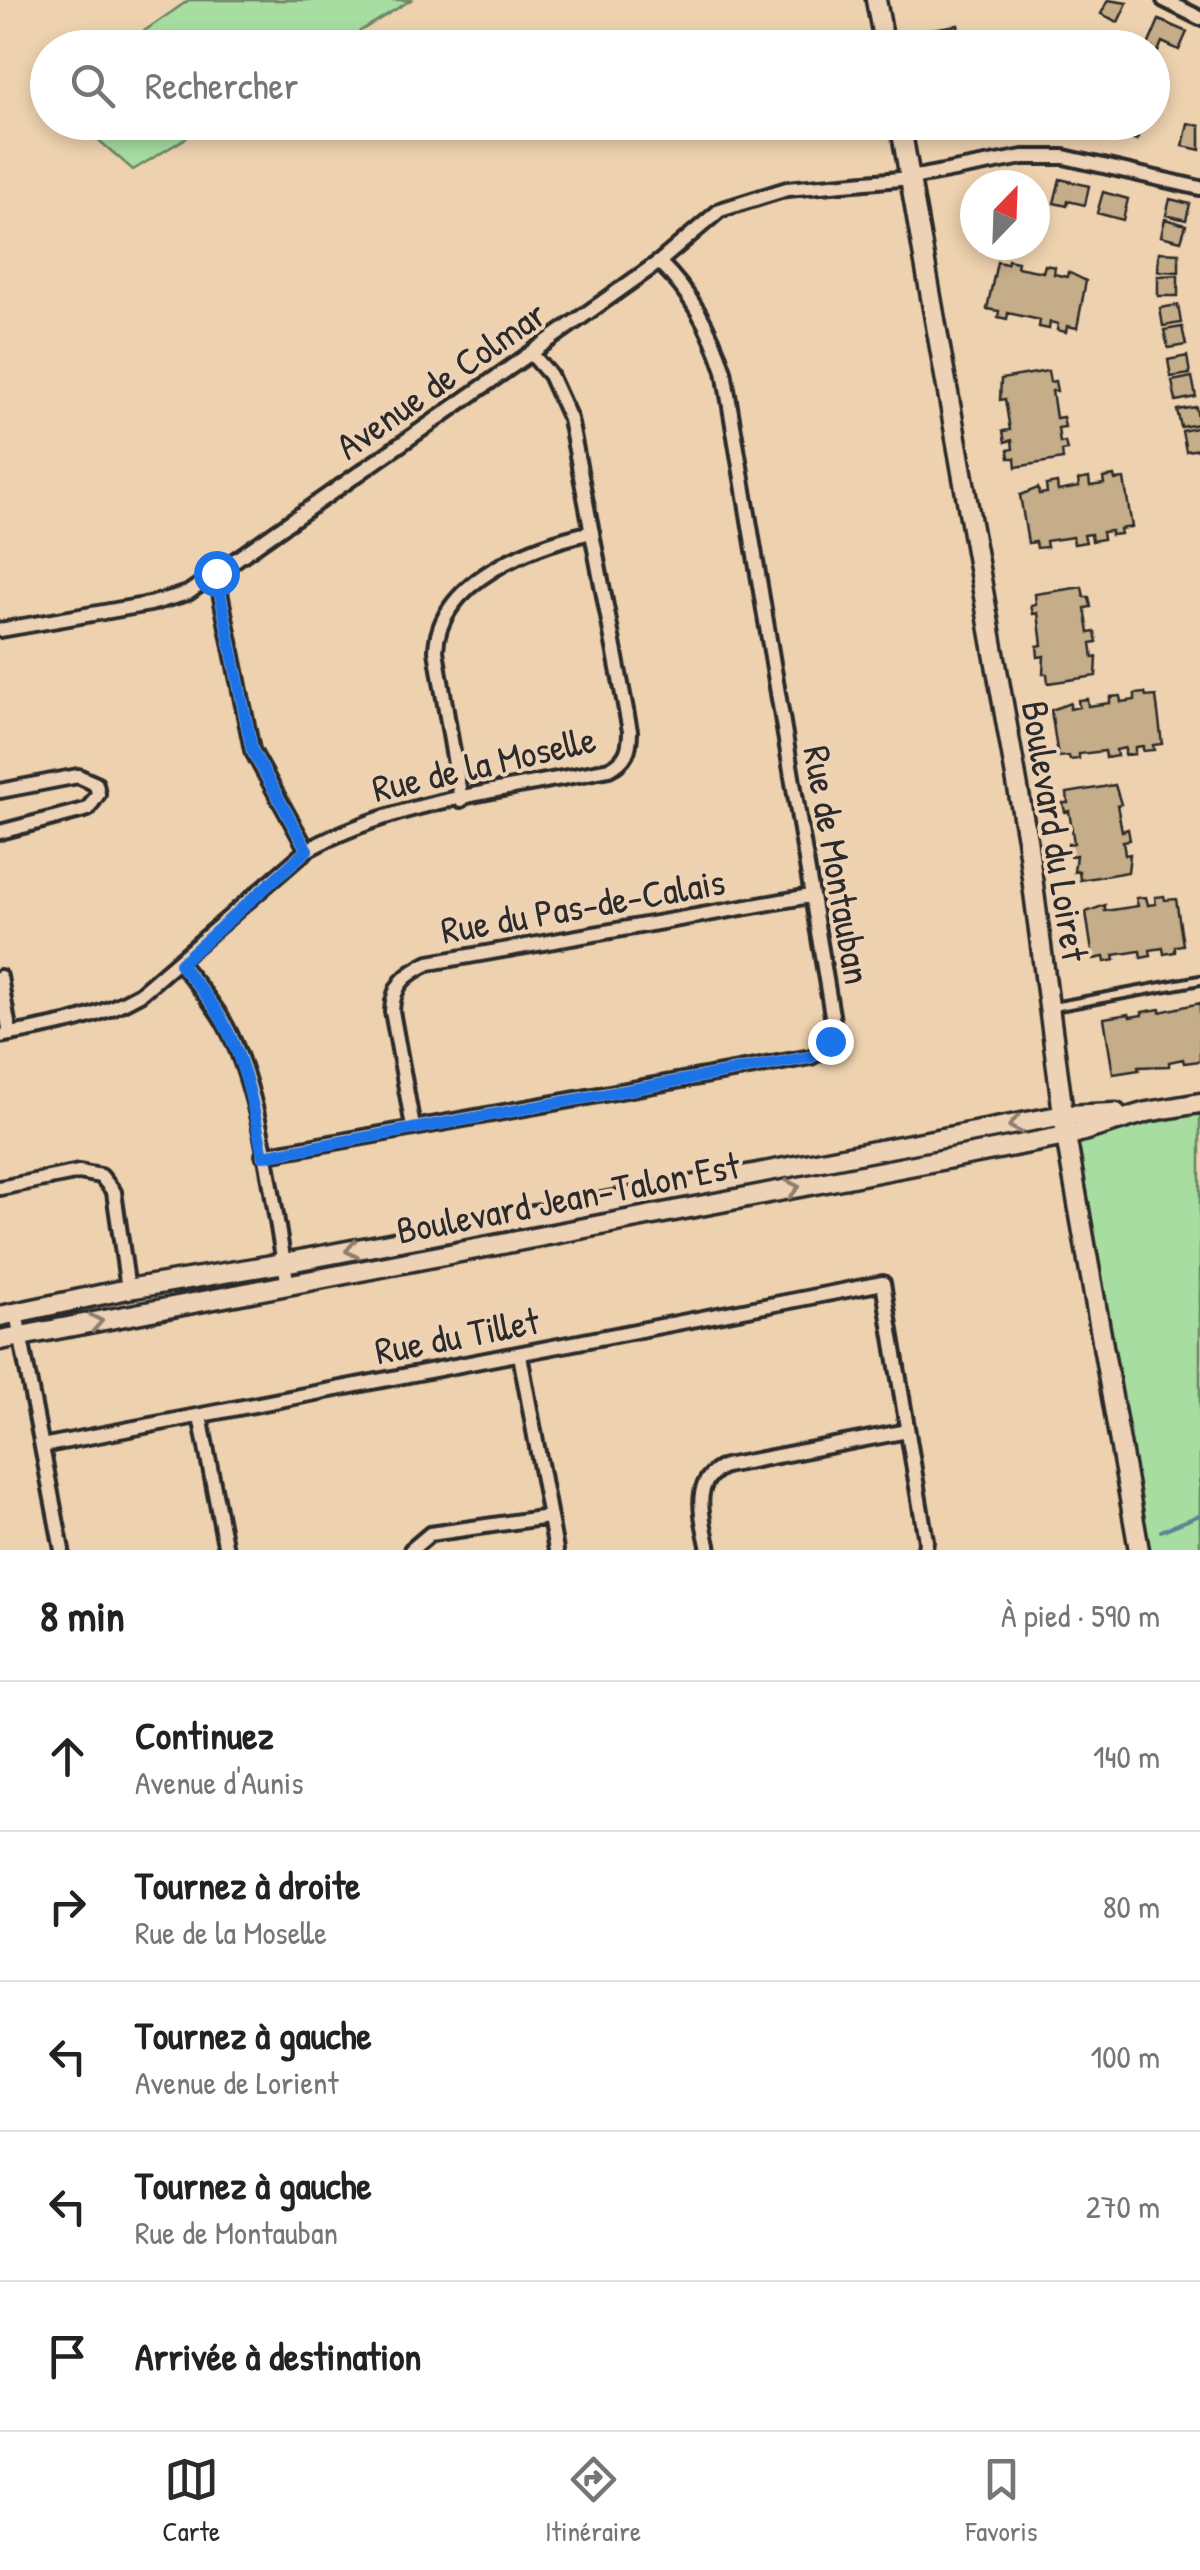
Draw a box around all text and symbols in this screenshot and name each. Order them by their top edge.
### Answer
search box [30,30,1170,140]
icon: search [65,58,120,113]
text: Rechercher [145,59,298,111]
north arrow [960,170,1050,260]
street label: Avenue de Colmar [325,287,556,471]
route start [194,551,240,597]
street label: Boulevard du Loiret [1010,697,1102,966]
street label: Rue de la Moselle [367,712,601,814]
street label: Rue de Montauban [791,742,885,988]
street label: Rue du Pas-de-Calais [437,854,729,956]
route end [808,1019,854,1065]
one-way arrow [1007,1113,1024,1134]
street label: Boulevard Jean-Talon Est [392,1138,745,1256]
one-way arrow [785,1178,801,1199]
one-way arrow [344,1239,360,1260]
street label: Rue du Tillet [370,1293,544,1376]
one-way arrow [87,1312,104,1333]
text: 8 min [40,1587,125,1644]
text: À pied · 590 m [1001,1594,1160,1637]
text: Continuez [135,1709,274,1761]
icon: ahead [40,1729,95,1784]
text: 140 m [1093,1735,1160,1778]
text: Avenue d'Aunis [135,1761,304,1804]
text: Tournez à droite [135,1859,360,1911]
icon: right [40,1879,95,1934]
text: 80 m [1103,1885,1160,1928]
text: Rue de la Moselle [135,1911,327,1954]
text: Tournez à gauche [135,2009,372,2061]
icon: left [40,2029,95,2084]
text: 100 m [1091,2035,1160,2078]
text: Avenue de Lorient [135,2061,339,2104]
text: Tournez à gauche [135,2159,372,2211]
icon: left [40,2179,95,2234]
text: 270 m [1086,2185,1160,2228]
text: Rue de Montauban [135,2211,338,2254]
icon: arrive [40,2329,95,2384]
text: Arrivée à destination [135,2330,421,2382]
tab: Carte [162,2452,220,2550]
tab: Itinéraire [545,2452,641,2550]
tab: Favoris [966,2452,1038,2550]

